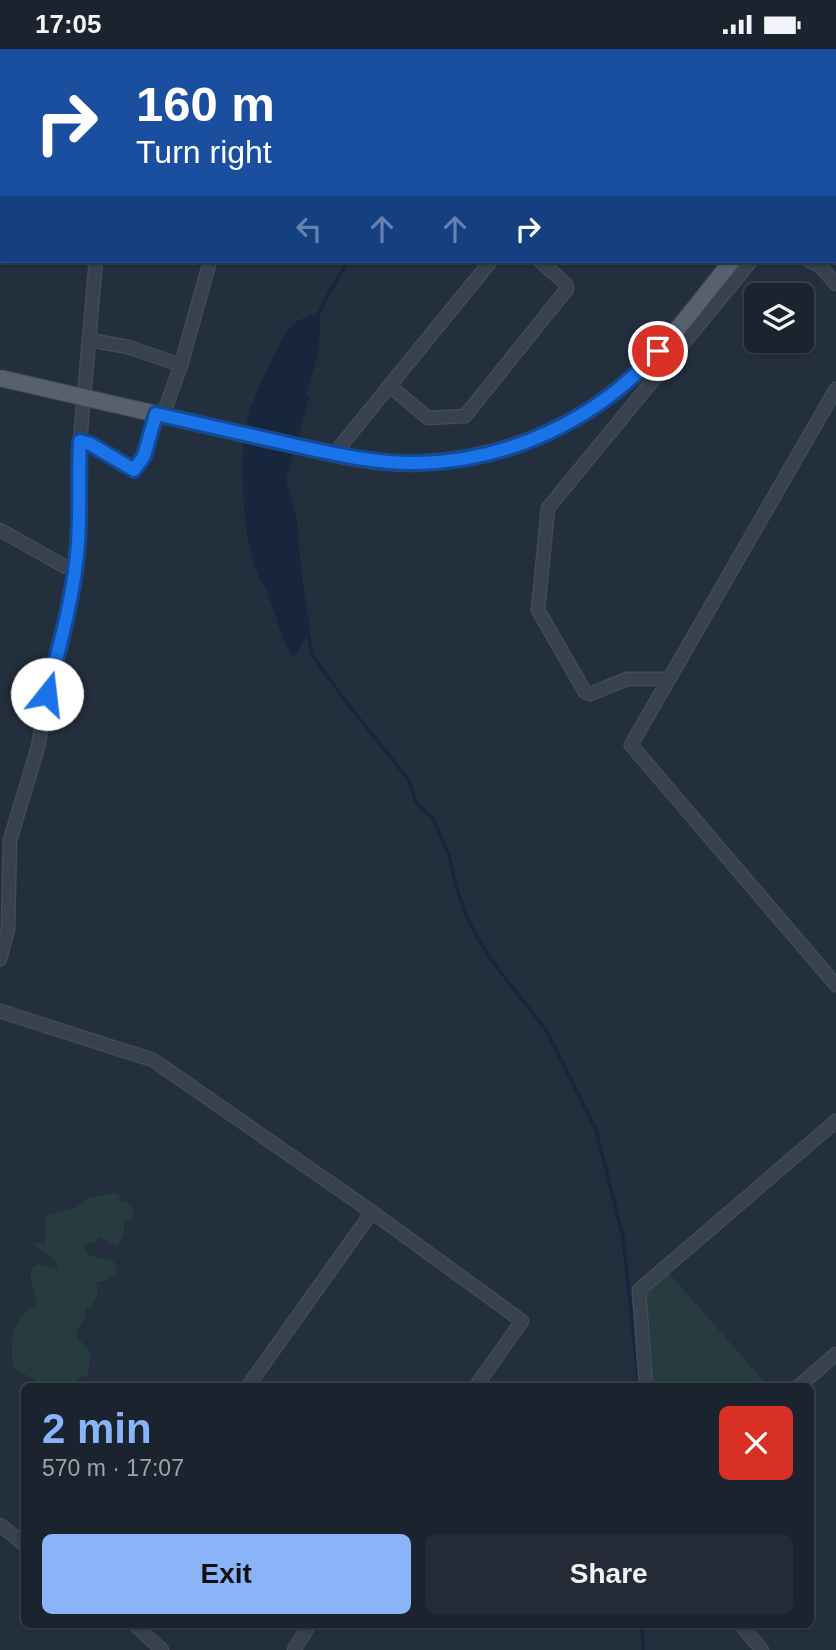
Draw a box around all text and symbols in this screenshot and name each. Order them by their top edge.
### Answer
text: 17:05 [35,9,102,39]
icon: right [21,77,112,168]
text: 160 m [136,77,275,131]
text: Turn right [136,134,272,170]
icon: left [290,210,328,248]
icon: ahead [363,210,401,248]
icon: ahead [436,210,474,248]
icon: right [509,210,547,248]
map controls [744,283,814,353]
button: layers [744,283,814,353]
pin [628,321,688,381]
icon: arrive [639,332,677,370]
position arrow [10.0,657,84.0,731]
text: 2 min [42,1405,152,1452]
button: close [719,1406,793,1480]
text: 570 m · 17:07 [42,1455,184,1481]
button: Exit [42,1534,411,1614]
button: Share [425,1534,793,1614]

